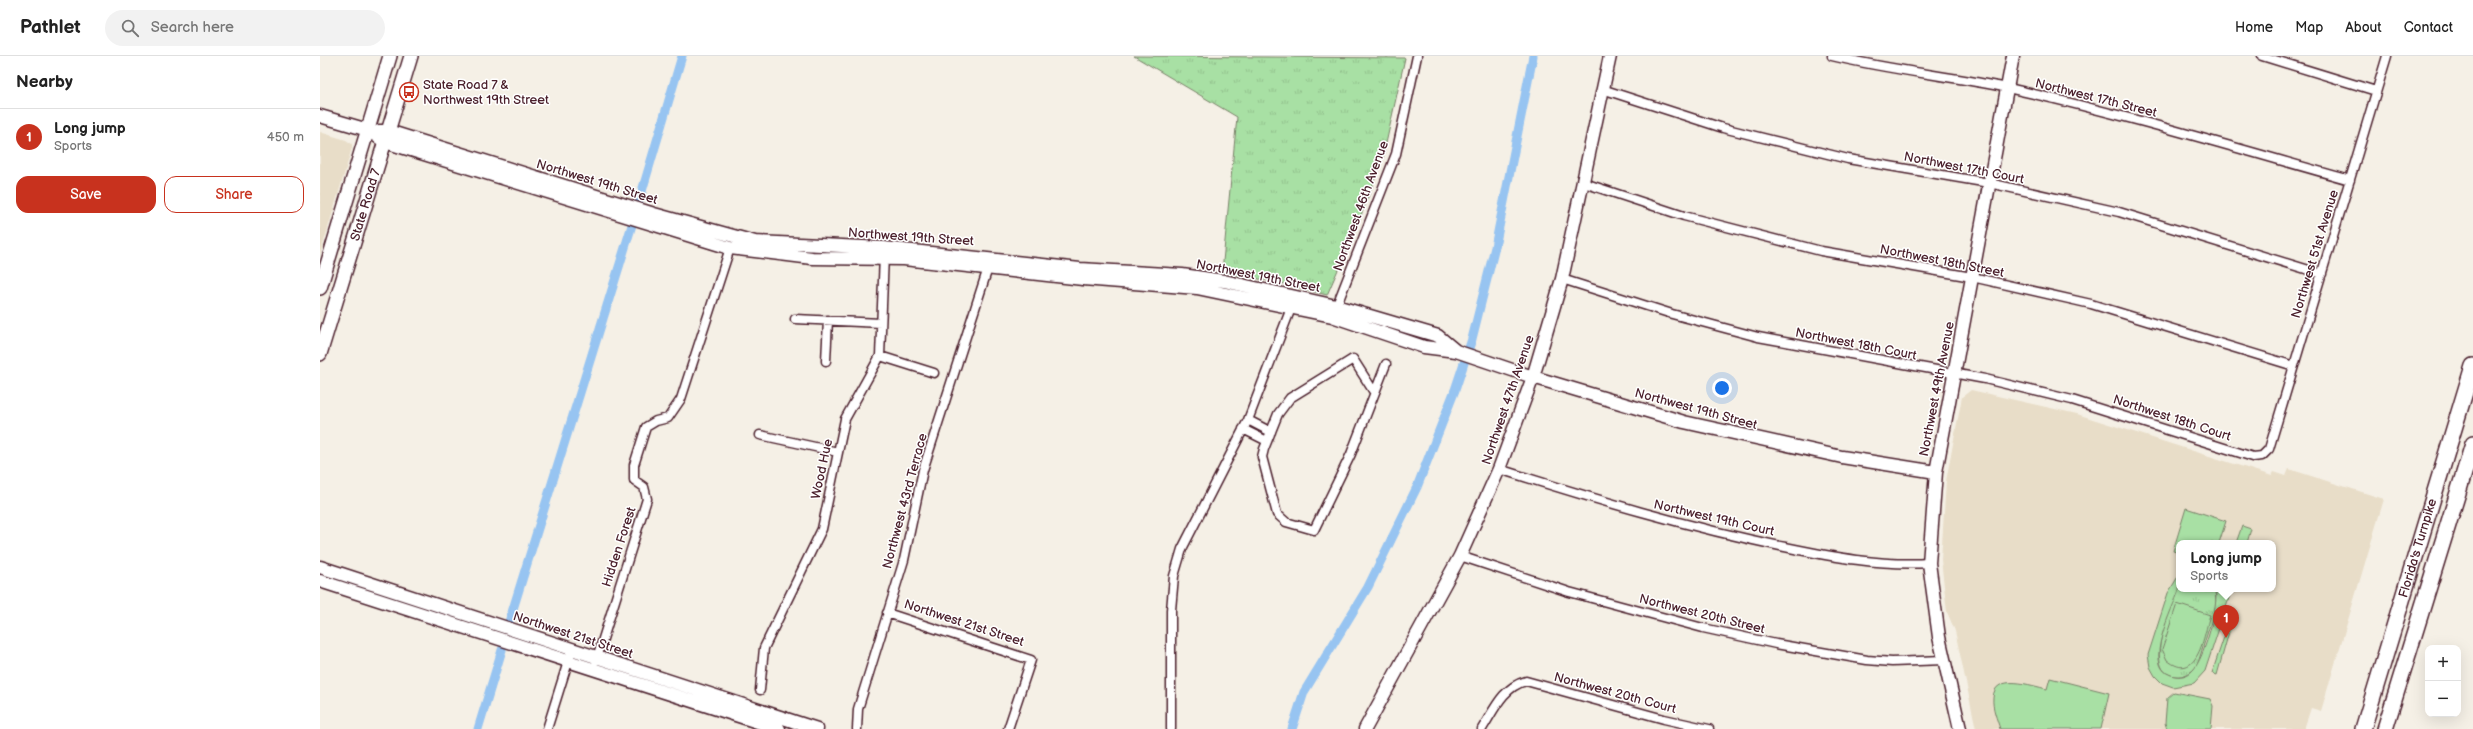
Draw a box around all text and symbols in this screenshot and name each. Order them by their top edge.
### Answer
search box [105,10,385,46]
text: Pathlet [20,16,81,39]
icon: search [119,17,141,39]
text: Search here [151,18,234,37]
text: Home [2235,19,2273,36]
text: Map [2295,19,2323,36]
text: About [2345,19,2382,36]
text: Contact [2404,19,2453,36]
text: Nearby [16,72,73,92]
street label: Northwest 17th Street [2033,75,2159,121]
place label: State Road 7 & Northwest 19th Street [423,77,549,108]
bus stop icon: State Road 7 & Northwest 19th Street [398,81,420,103]
text: Long jump [54,119,126,138]
text: 1 [26,129,32,145]
text: 450 m [267,129,304,145]
text: Sports [54,138,92,154]
street label: Northwest 46th Avenue [1330,138,1392,273]
street label: Northwest 17th Court [1903,149,2025,187]
street label: Northwest 19th Street [534,156,660,208]
street label: State Road 7 [347,166,384,243]
button: Save [16,176,156,213]
button: Share [164,176,304,213]
street label: Northwest 51st Avenue [2288,188,2342,320]
street label: Northwest 19th Street [848,225,974,249]
street label: Northwest 18th Street [1879,241,2005,281]
street label: Northwest 19th Street [1195,256,1321,296]
street label: Northwest 49th Avenue [1916,320,1958,458]
street label: Northwest 18th Court [1794,324,1918,364]
street label: Northwest 47th Avenue [1478,333,1538,467]
your location [1712,378,1732,398]
street label: Northwest 19th Street [1633,385,1759,433]
street label: Northwest 18th Court [2111,391,2233,445]
street label: Northwest 43rd Terrace [879,431,931,570]
street label: Wood Hue [808,437,836,501]
street label: Northwest 19th Court [1652,496,1776,540]
street label: Florida's Turnpike [2395,496,2440,600]
street label: Hidden Forest [599,505,639,589]
popup [2176,540,2276,592]
text: Long jump [2190,549,2262,568]
text: Sports [2190,568,2228,584]
street label: Northwest 20th Street [1638,591,1766,637]
street label: Northwest 21st Street [902,596,1026,650]
pin: 1 [2213,605,2239,638]
street label: Northwest 21st Street [511,608,635,662]
map controls [2425,645,2461,717]
button: + [2425,645,2461,681]
street label: Northwest 20th Court [1552,669,1678,717]
button: − [2425,681,2461,717]

